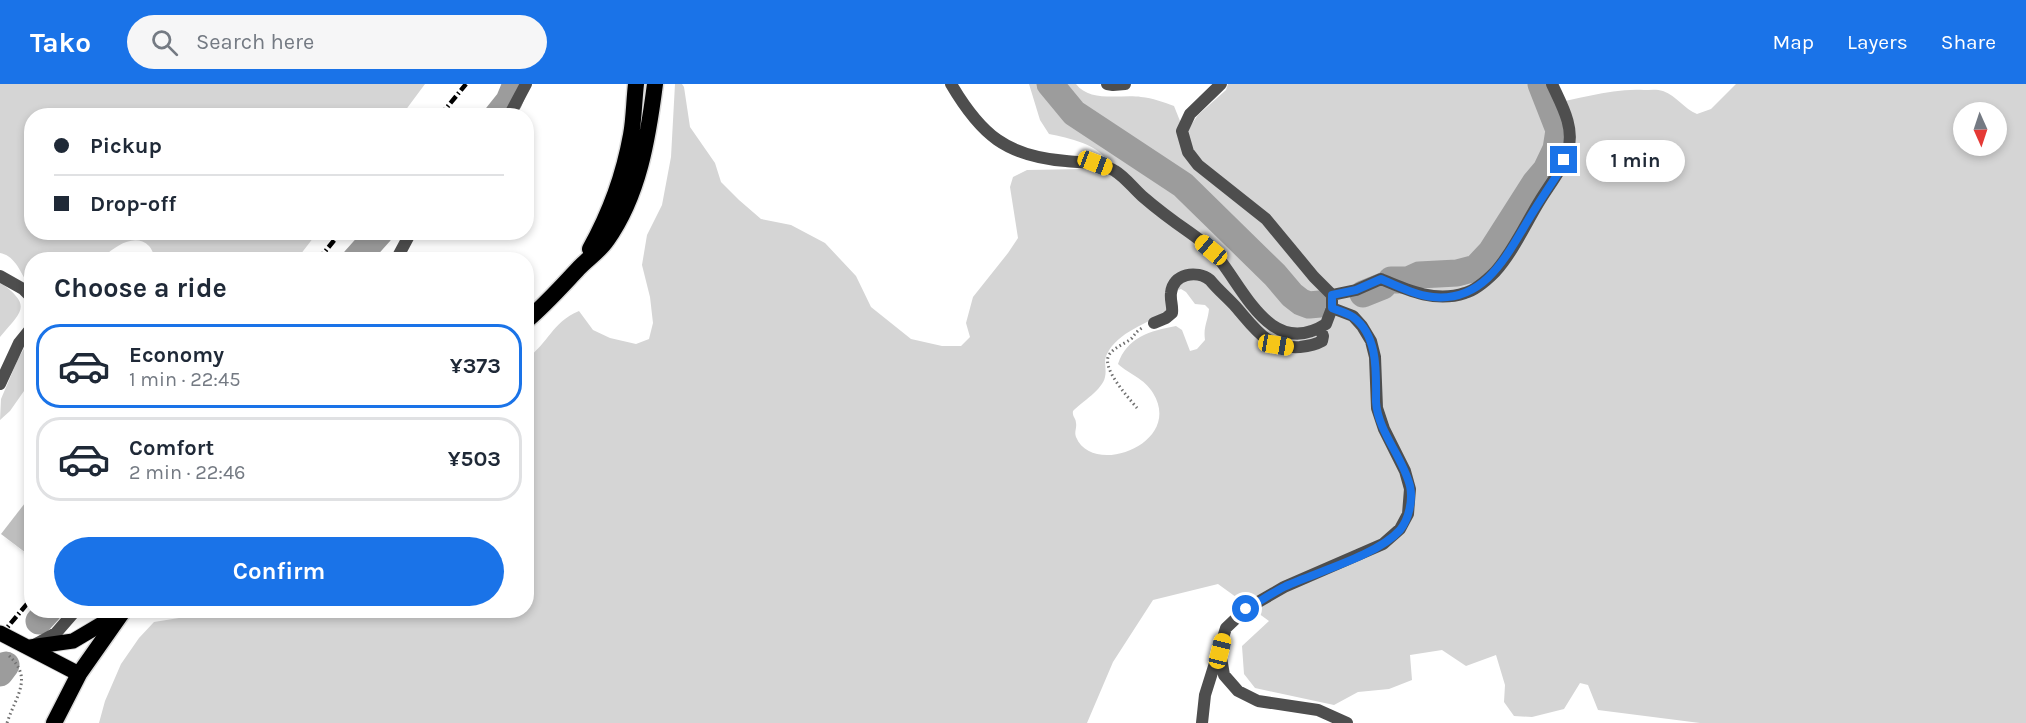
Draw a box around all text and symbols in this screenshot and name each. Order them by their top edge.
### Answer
search box [127,15,547,69]
text: Tako [30,26,91,59]
icon: search [148,26,181,59]
text: Search here [196,29,314,55]
text: Map [1772,30,1814,54]
text: Layers [1847,30,1908,54]
text: Share [1941,30,1996,54]
north arrow [1953,102,2007,156]
map controls [1953,102,2007,156]
text: Pickup [90,133,162,159]
callout: 1 min [1585,139,1684,181]
route end [1550,146,1577,173]
car [1075,148,1115,178]
text: 1 min [1610,149,1661,172]
text: Drop-off [90,191,176,217]
car [1191,232,1231,268]
text: Choose a ride [54,272,227,304]
car [1257,333,1295,357]
icon: car [57,339,111,393]
text: Economy [129,342,224,368]
text: ¥373 [450,353,501,379]
text: 1 min · 22:45 [129,368,240,391]
icon: car [57,432,111,486]
text: Comfort [129,435,214,461]
text: ¥503 [448,446,501,472]
text: 2 min · 22:46 [129,461,246,484]
button: Confirm [54,537,504,606]
route start [1232,595,1259,622]
car [1207,631,1233,671]

